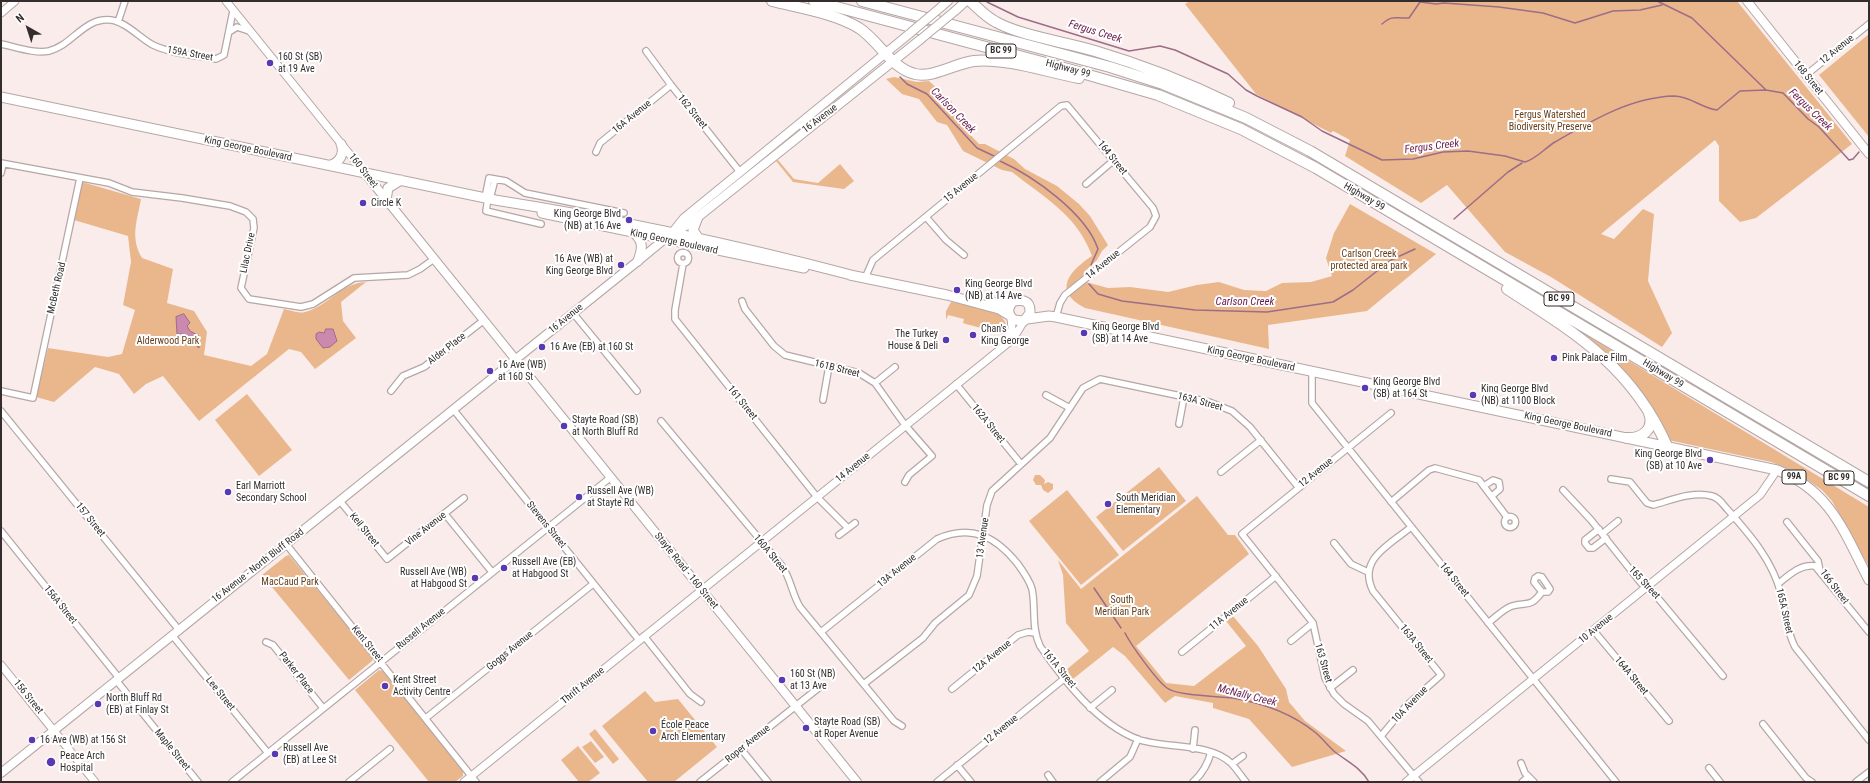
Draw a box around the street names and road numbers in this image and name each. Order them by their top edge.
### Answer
street label: 12 Avenue [1817,32,1857,68]
street label: 159A Street [166,44,214,64]
road number: BC 99 [986,44,1016,58]
street label: Highway 99 [1044,57,1092,81]
street label: 168 Street [1791,58,1825,98]
street label: 162 Street [675,92,709,132]
street label: 16A Avenue [610,98,654,136]
street label: 16 Avenue [800,102,840,136]
street label: King George Boulevard [203,134,293,164]
street label: 164 Street [1095,138,1129,178]
street label: 160 Street [346,151,380,191]
street label: 15 Avenue [941,170,981,206]
street label: Highway 99 [1341,180,1387,214]
street label: King George Boulevard [629,227,719,257]
street label: Lilac Drive [238,232,258,274]
street label: 14 Avenue [1083,247,1123,283]
street label: McBeth Road [45,261,69,315]
road number: BC 99 [1544,292,1574,306]
street label: 16 Avenue [546,301,586,337]
street label: Alder Place [426,330,468,368]
street label: King George Boulevard [1206,344,1296,374]
street label: Highway 99 [1640,357,1686,391]
street label: 161B Street [813,358,861,380]
street label: 161 Street [725,383,759,423]
street label: 163A Street [1176,390,1224,414]
street label: 162A Street [969,402,1007,446]
street label: King George Boulevard [1523,410,1613,440]
street label: 14 Avenue [833,450,873,486]
street label: 12 Avenue [1296,455,1336,491]
road number: 99A [1782,470,1806,484]
road number: BC 99 [1824,471,1854,485]
street label: Stevens Street [523,499,569,551]
street label: 157 Street [73,500,107,540]
street label: Vine Avenue [403,509,449,549]
street label: Keil Street [347,511,381,549]
street label: 13 Avenue [974,517,992,559]
street label: 16 Avenue - North Bluff Road [209,526,307,606]
street label: Stayte Road - 160 Street [652,530,720,612]
street label: 160A Street [751,532,789,576]
street label: 13A Avenue [875,552,919,590]
street label: 164 Street [1437,560,1471,600]
street label: 165 Street [1626,564,1662,602]
street label: 166 Street [1817,567,1851,607]
street label: 156A Street [41,583,79,627]
street label: 165A Street [1773,587,1795,635]
street label: 11A Avenue [1207,595,1251,633]
street label: Russell Avenue [394,606,448,652]
street label: 10 Avenue [1576,611,1616,647]
street label: 163A Street [1397,622,1435,666]
street label: Kent Street [349,623,385,665]
street label: Goggs Avenue [484,629,536,673]
street label: 12A Avenue [970,638,1014,676]
street label: 163 Street [1312,642,1334,684]
street label: 161A Street [1040,647,1078,691]
street label: Parker Place [276,650,316,696]
street label: 164A Street [1612,654,1650,698]
street label: Thrift Avenue [559,665,607,707]
street label: Lee Street [203,675,237,713]
street label: 156 Street [11,677,45,717]
street label: 10A Avenue [1389,684,1431,726]
street label: 12 Avenue [981,712,1021,748]
street label: Roper Avenue [723,722,773,766]
street label: Maple Street [152,727,192,773]

